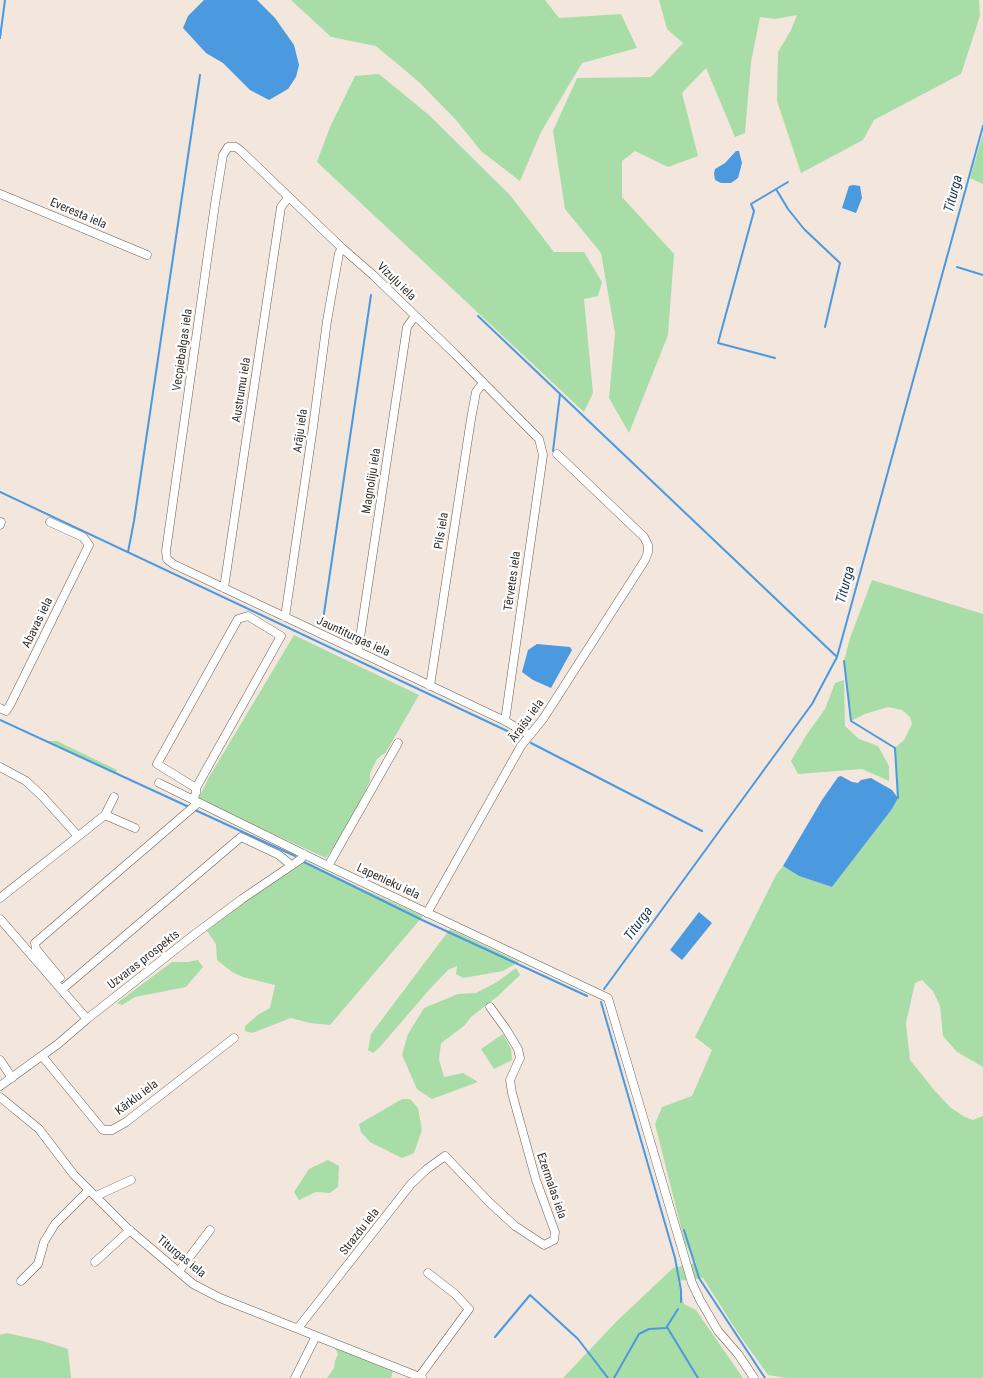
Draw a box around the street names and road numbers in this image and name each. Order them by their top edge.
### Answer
street label: Everesta iela [48,196,108,232]
street label: Vizuļu iela [373,260,419,304]
street label: Vecpiebalgas iela [170,308,196,392]
street label: Austrumu iela [230,356,254,424]
street label: Arāju iela [291,408,311,454]
street label: Magnoliju iela [360,447,384,515]
street label: Pils iela [432,511,452,551]
street label: Tērvetes iela [502,550,524,612]
street label: Abavas iela [20,595,56,651]
street label: Jauntiturgas iela [314,614,392,660]
street label: Āraišu iela [507,697,547,745]
street label: Lapenieku iela [354,861,422,903]
street label: Uzvaras prospekts [105,928,183,992]
street label: Kārklu iela [113,1077,161,1119]
street label: Ezermalas iela [533,1151,569,1221]
street label: Strazdu iela [337,1206,383,1258]
street label: Titurgas iela [154,1233,208,1281]

